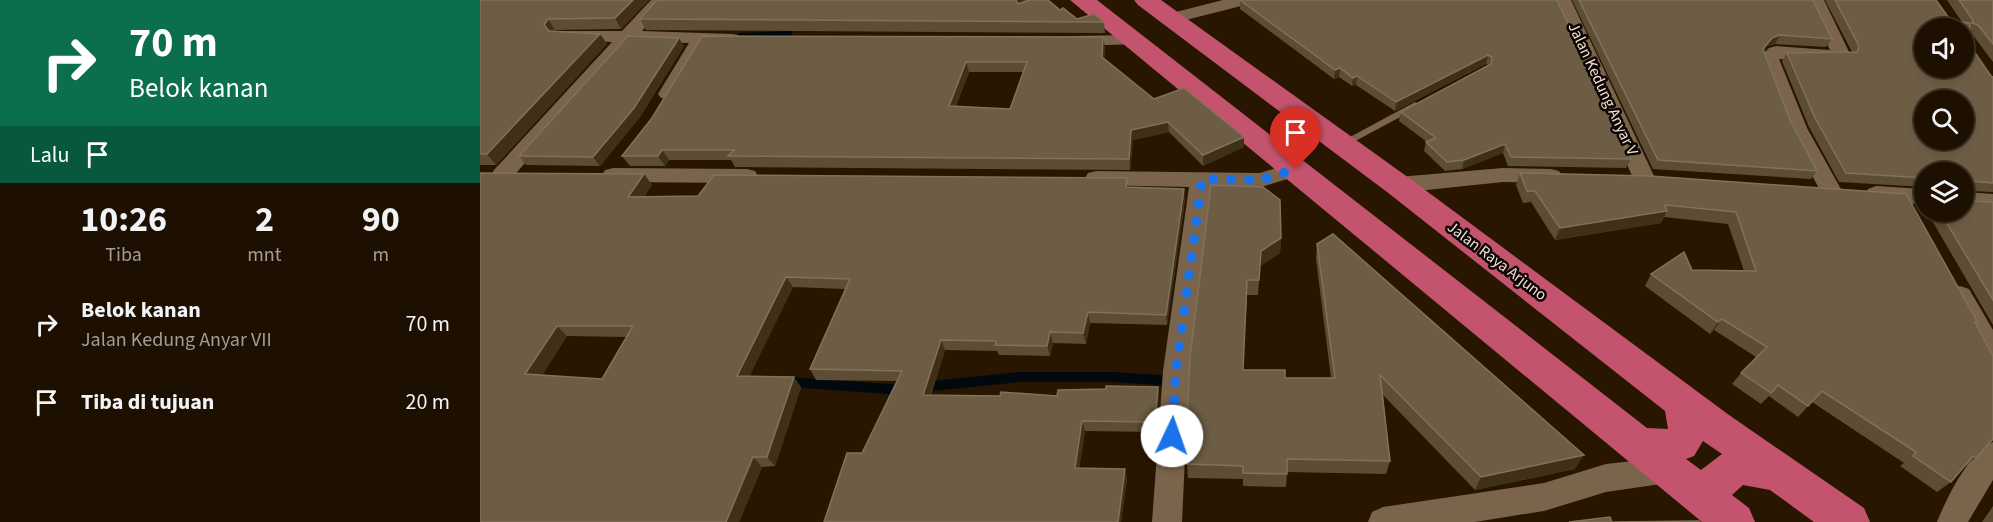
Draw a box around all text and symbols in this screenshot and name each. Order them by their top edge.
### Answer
text: 70 m [129,13,218,73]
map controls [1914,18,1974,222]
button: sound [1914,18,1974,78]
street label: Jalan Kedung Anyar V [1563,19,1644,160]
icon: right [30,24,108,102]
text: Belok kanan [129,69,268,108]
button: search [1914,90,1974,150]
pin [1270,107,1321,169]
icon: arrive [1279,116,1312,149]
icon: arrive [81,138,114,171]
text: Lalu [30,139,69,171]
button: layers [1914,162,1974,222]
text: 10:26 [80,194,167,245]
text: 2 [255,194,274,245]
text: 90 [362,194,400,245]
street label: Jalan Raya Arjuno [1443,216,1551,306]
text: Tiba [105,241,142,269]
text: mnt [247,241,282,269]
text: m [372,241,389,269]
text: Belok kanan [81,294,201,326]
icon: right [30,308,63,341]
text: 70 m [405,308,450,340]
text: Jalan Kedung Anyar VII [81,326,272,354]
icon: arrive [30,386,63,419]
text: Tiba di tujuan [81,386,214,418]
text: 20 m [405,386,450,418]
position arrow [1140,404,1204,468]

